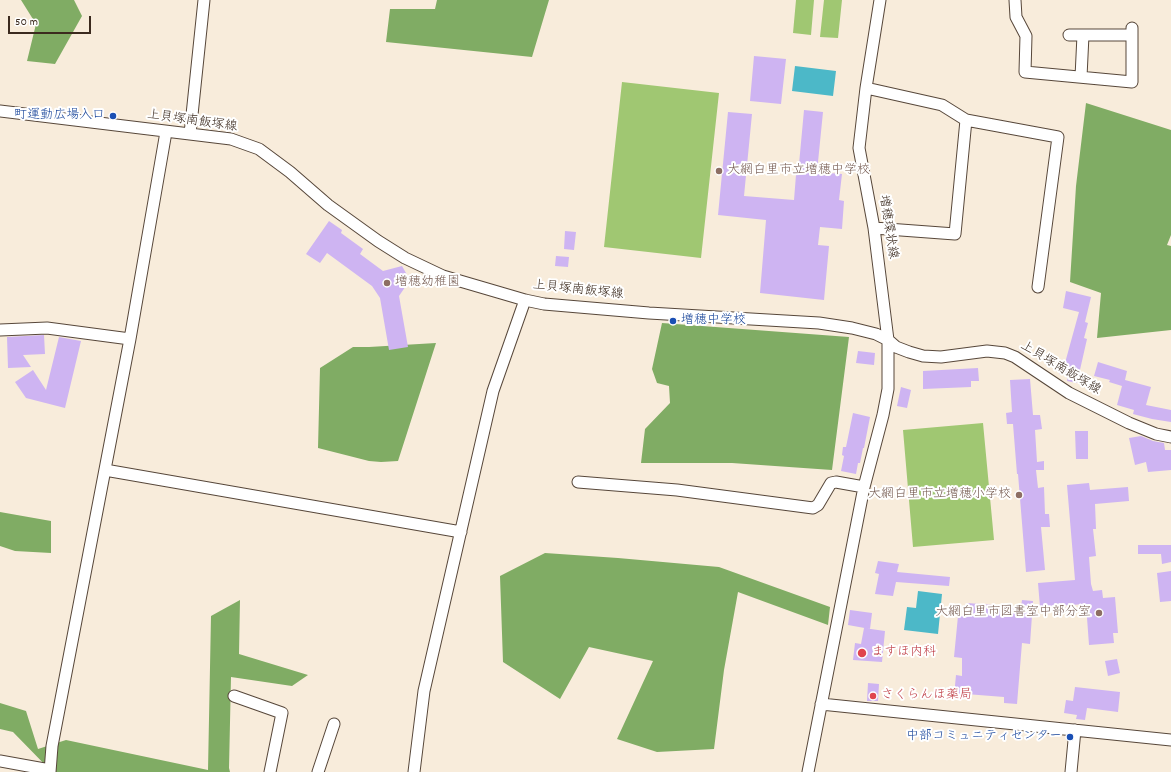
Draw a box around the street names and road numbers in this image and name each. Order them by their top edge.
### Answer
street label: 上貝塚南飯塚線 [146,108,238,136]
street label: 増穂環状線 [874,194,900,260]
street label: 上貝塚南飯塚線 [532,278,624,304]
street label: 上貝塚南飯塚線 [1017,339,1103,399]

